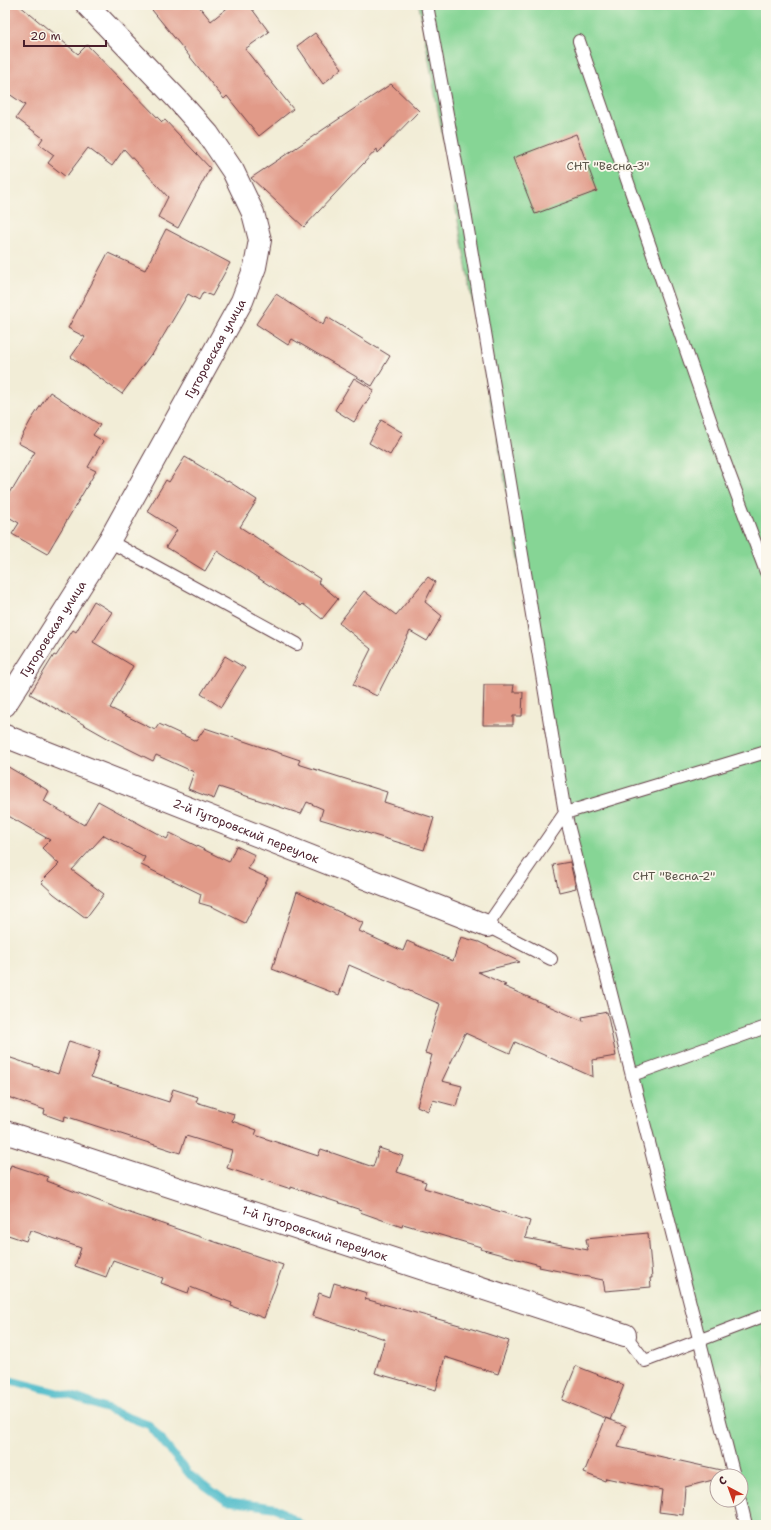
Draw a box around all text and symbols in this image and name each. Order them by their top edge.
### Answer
scale bar [24,22,106,48]
text: 20 m [30,28,61,44]
park label: СНТ "Весна-3" [567,158,649,174]
street label: Гуторовская улица [181,296,250,401]
street label: Гуторовская улица [17,577,90,680]
street label: 2-й Гуторовский переулок [171,795,322,867]
park label: СНТ "Весна-2" [633,868,715,884]
street label: 1-й Гуторовский переулок [240,1202,390,1265]
north arrow [709,1468,749,1508]
text: С [715,1473,730,1489]

